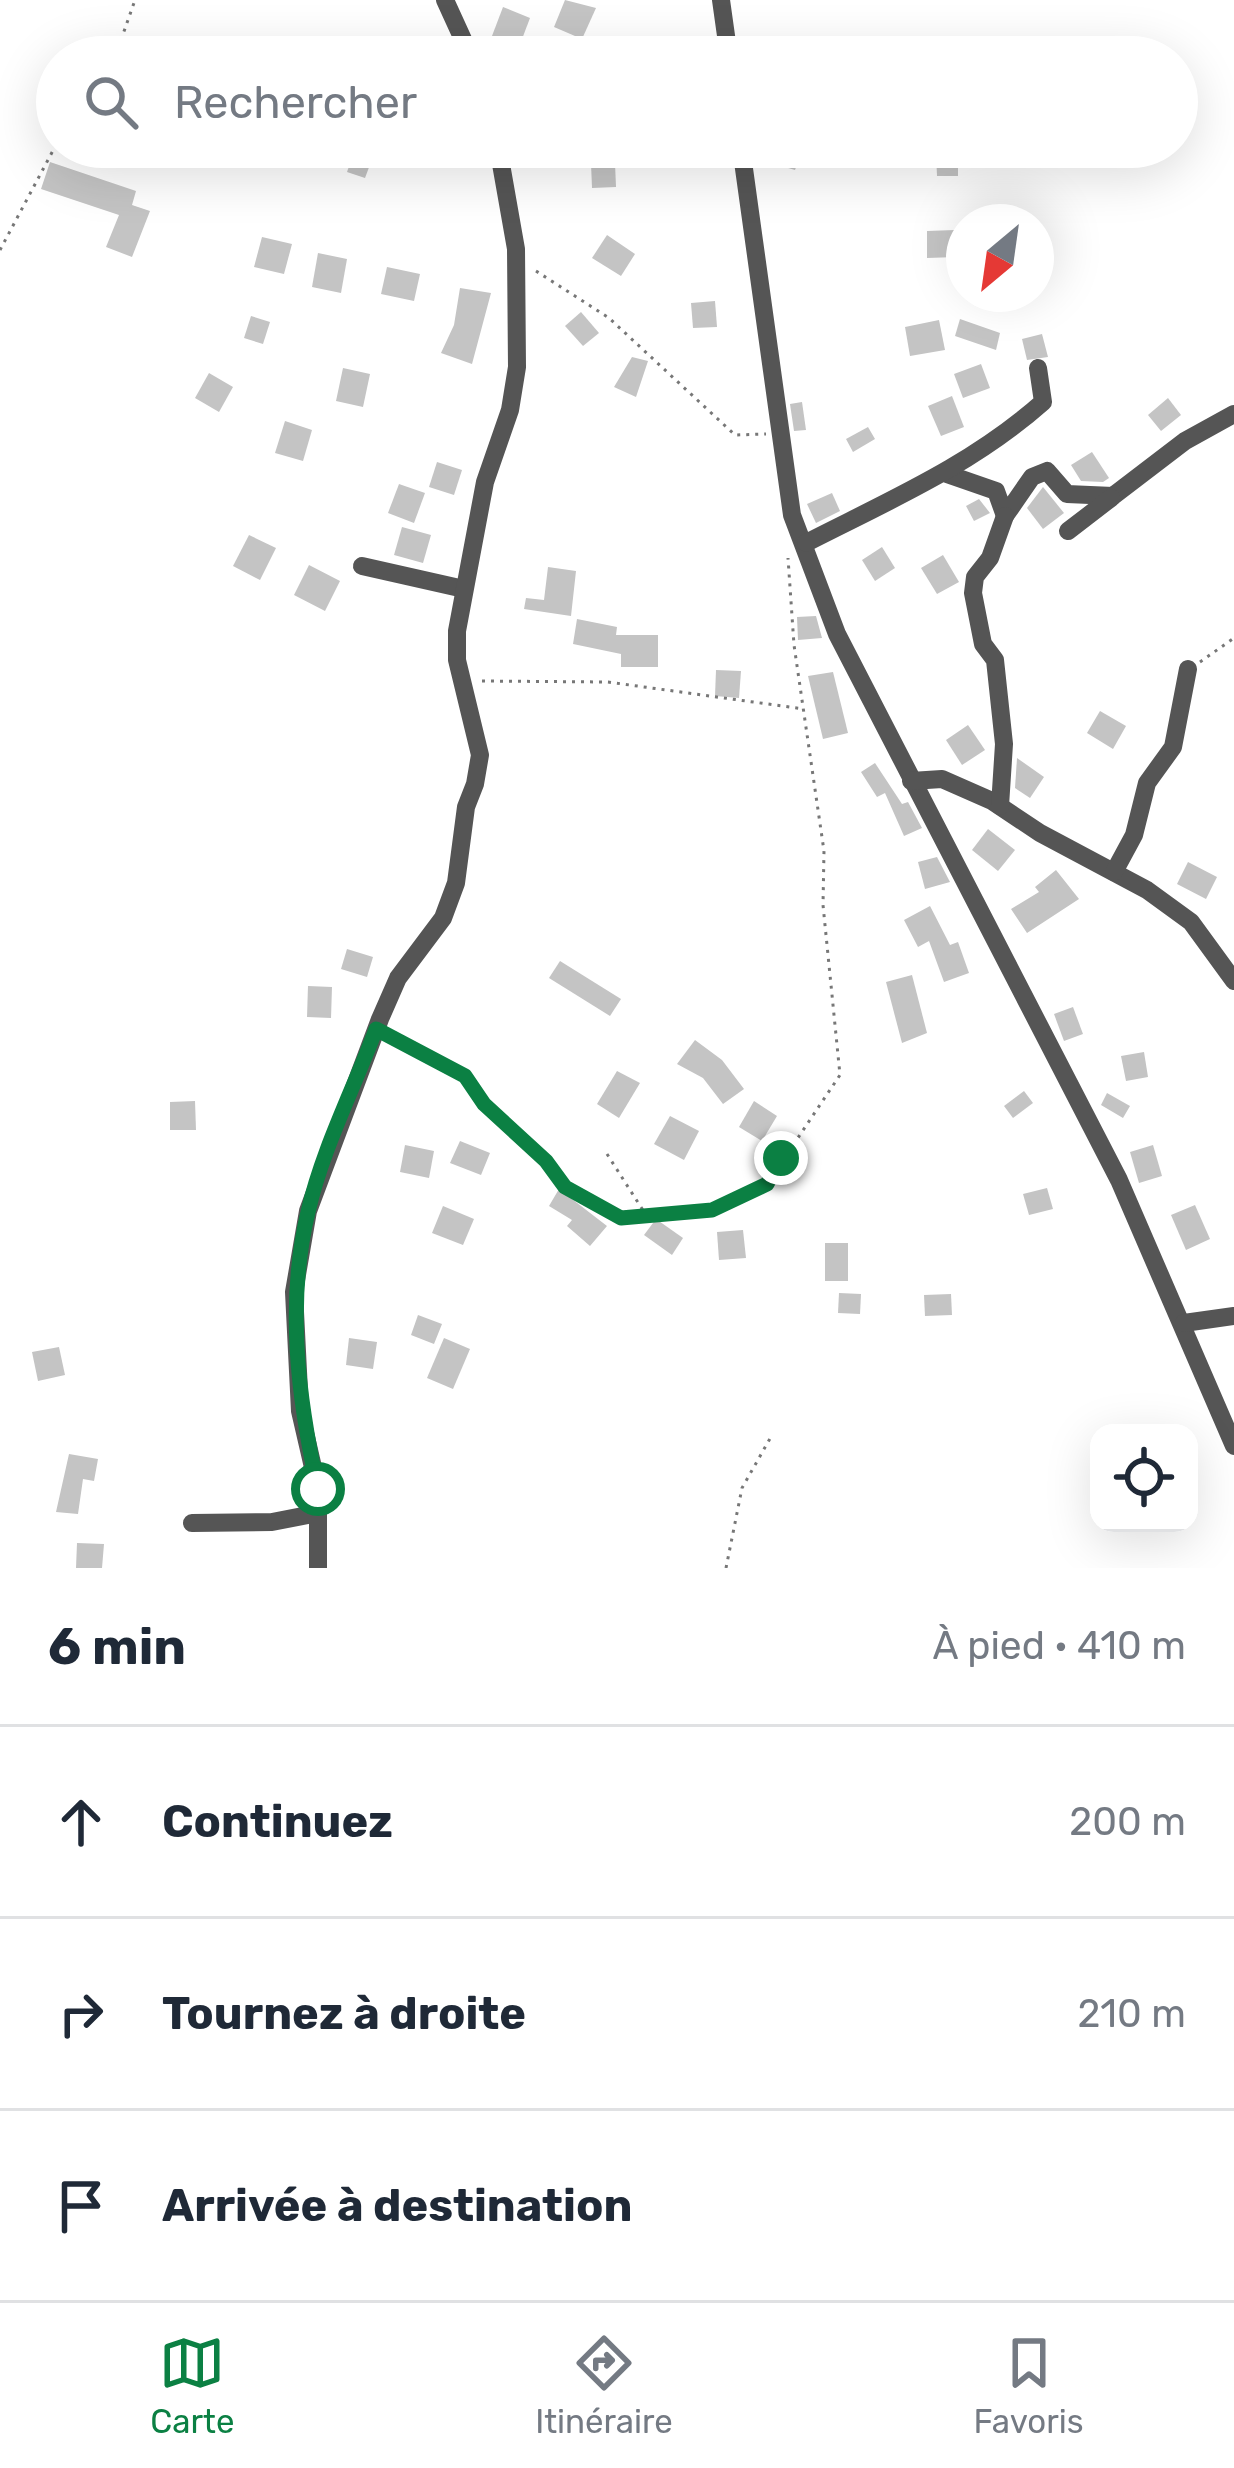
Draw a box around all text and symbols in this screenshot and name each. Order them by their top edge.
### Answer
search box [36,36,1198,168]
icon: search [78,69,144,135]
text: Rechercher [174,76,417,129]
north arrow [946,204,1054,312]
route end [754,1131,808,1185]
map controls [1090,1424,1198,1532]
button: locate [1090,1424,1198,1532]
route start [291,1462,345,1516]
text: 6 min [48,1616,186,1677]
text: À pied · 410 m [933,1623,1186,1669]
icon: ahead [48,1789,114,1855]
text: Continuez [162,1795,393,1848]
text: 200 m [1069,1799,1186,1845]
icon: right [48,1981,114,2047]
text: Tournez à droite [162,1987,526,2040]
text: 210 m [1077,1991,1186,2037]
icon: arrive [48,2173,114,2239]
text: Arrivée à destination [162,2179,632,2232]
tab: Carte [150,2330,234,2441]
tab: Itinéraire [535,2330,673,2441]
tab: Favoris [973,2330,1084,2441]

